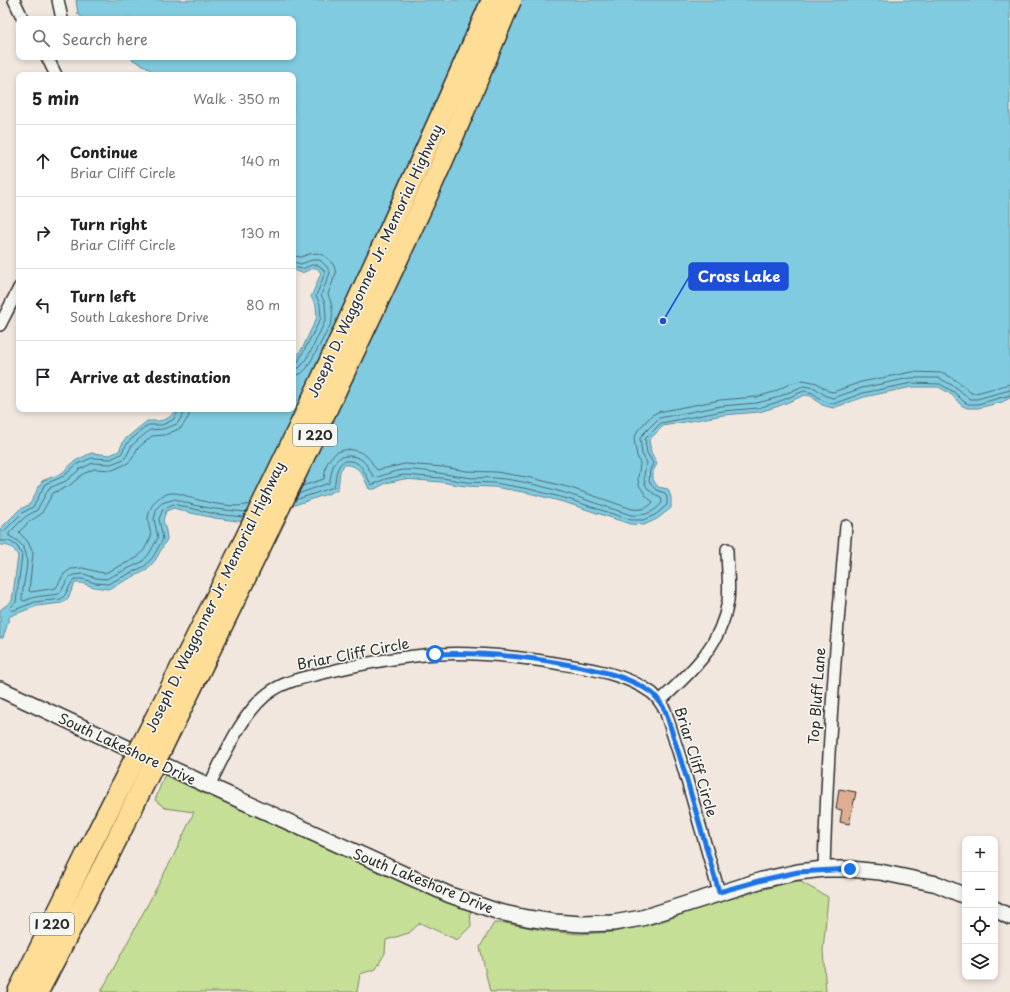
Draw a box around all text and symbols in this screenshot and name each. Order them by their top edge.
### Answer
search box [16,16,296,60]
icon: search [30,27,52,49]
text: Search here [62,27,148,50]
text: 5 min [32,85,79,111]
text: Walk · 350 m [193,89,280,108]
street label: Joseph D. Waggonner Jr. Memorial Highway [302,121,447,401]
text: Continue [70,140,138,163]
icon: ahead [32,150,54,172]
text: 140 m [241,151,280,170]
text: Briar Cliff Circle [70,163,176,182]
text: Turn right [70,212,147,235]
icon: right [32,222,54,244]
text: 130 m [241,223,280,242]
text: Briar Cliff Circle [70,235,176,254]
callout: Cross Lake [689,263,788,290]
text: Cross Lake [698,264,780,287]
text: Turn left [70,284,136,307]
icon: left [32,294,54,316]
text: 80 m [246,295,280,314]
text: South Lakeshore Drive [70,307,209,326]
text: Arrive at destination [70,365,231,388]
icon: arrive [32,366,54,388]
road number: I 220 [293,424,337,446]
street label: Joseph D. Waggonner Jr. Memorial Highway [139,458,290,736]
street label: Briar Cliff Circle [295,632,411,675]
route start [426,645,444,663]
street label: Top Bluff Lane [803,647,830,745]
street label: Briar Cliff Circle [670,704,723,820]
street label: South Lakeshore Drive [55,707,199,790]
map controls [962,836,998,980]
button: + [962,836,998,872]
street label: South Lakeshore Drive [350,843,496,918]
route end [841,860,859,878]
button: − [962,872,998,908]
button: locate [962,908,998,944]
road number: I 220 [30,913,74,935]
button: layers [962,944,998,980]

